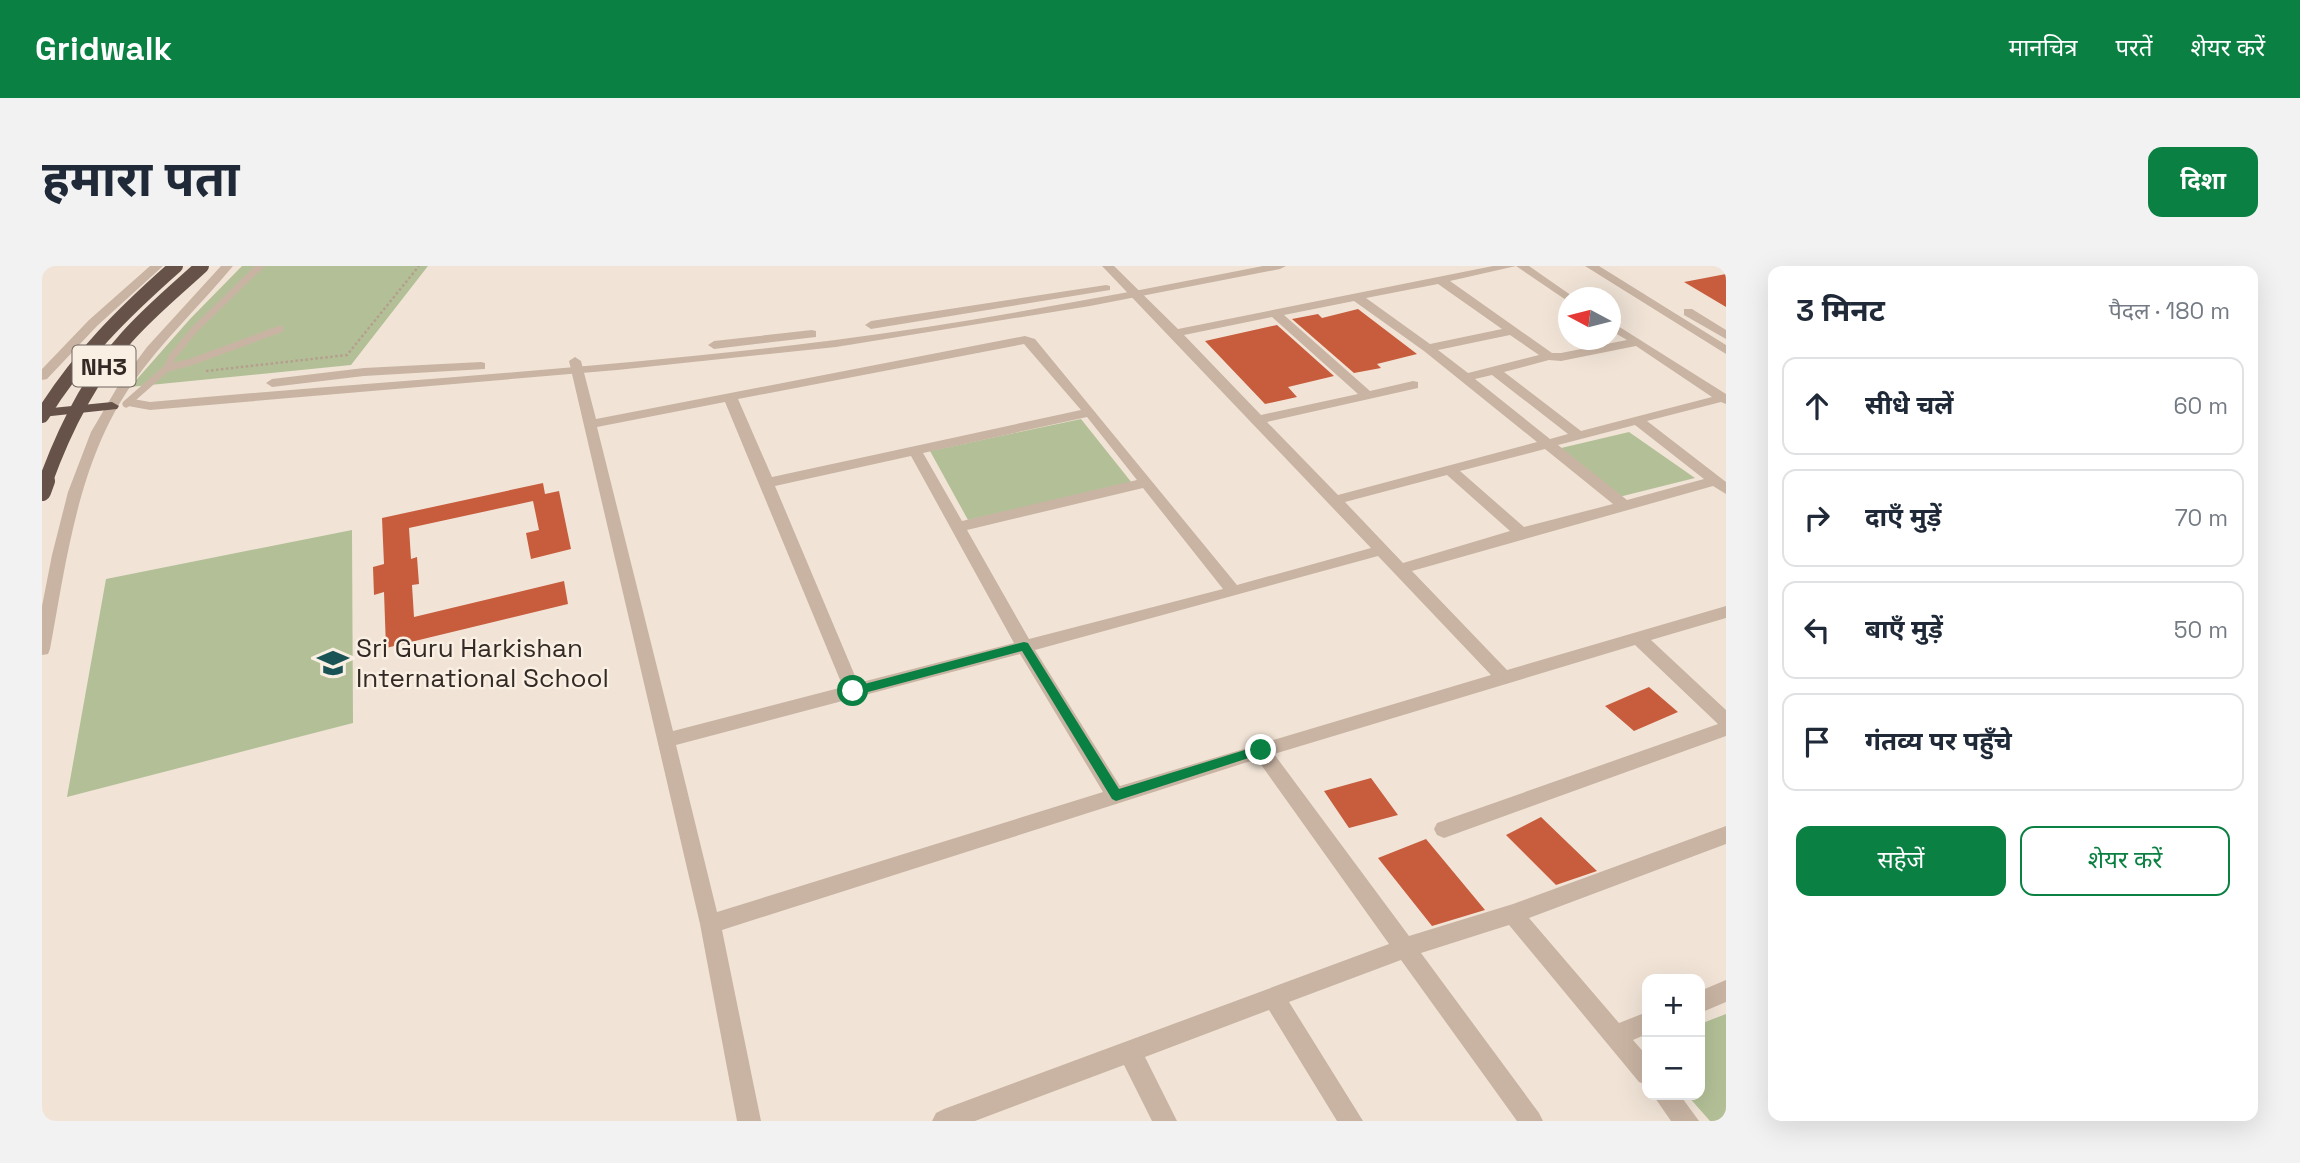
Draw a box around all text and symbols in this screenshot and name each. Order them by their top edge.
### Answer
text: Gridwalk [35,28,172,70]
text: मानचित्र [2009,32,2077,63]
text: परतें [2115,32,2153,63]
text: शेयर करें [2191,32,2265,63]
button: दिशा [2148,147,2258,217]
text: हमारा पता [42,148,239,210]
north arrow [1558,287,1621,350]
text: 3 मिनट [1796,291,1885,330]
text: पैदल · 180 m [2109,296,2230,326]
road number: NH3 [73,346,136,386]
icon: ahead [1798,387,1836,425]
text: सीधे चलें [1865,388,1954,422]
text: 60 m [2173,391,2228,421]
icon: right [1798,499,1836,537]
text: दाएँ मुड़ें [1865,500,1941,534]
text: 70 m [2175,503,2228,533]
icon: left [1798,611,1836,649]
text: बाएँ मुड़ें [1865,612,1943,646]
text: 50 m [2174,615,2228,645]
place label: Sri Guru Harkishan International School [356,631,609,695]
school or university icon: Sri Guru Harkishan International School [316,646,350,680]
route start [837,675,868,706]
icon: arrive [1798,723,1836,761]
text: गंतव्य पर पहुँचे [1865,724,2012,758]
route end [1245,734,1276,765]
button: सहेजें [1796,826,2006,896]
button: शेयर करें [2020,826,2230,896]
map controls [1642,974,1705,1100]
button: + [1642,974,1705,1037]
button: − [1642,1037,1705,1100]

